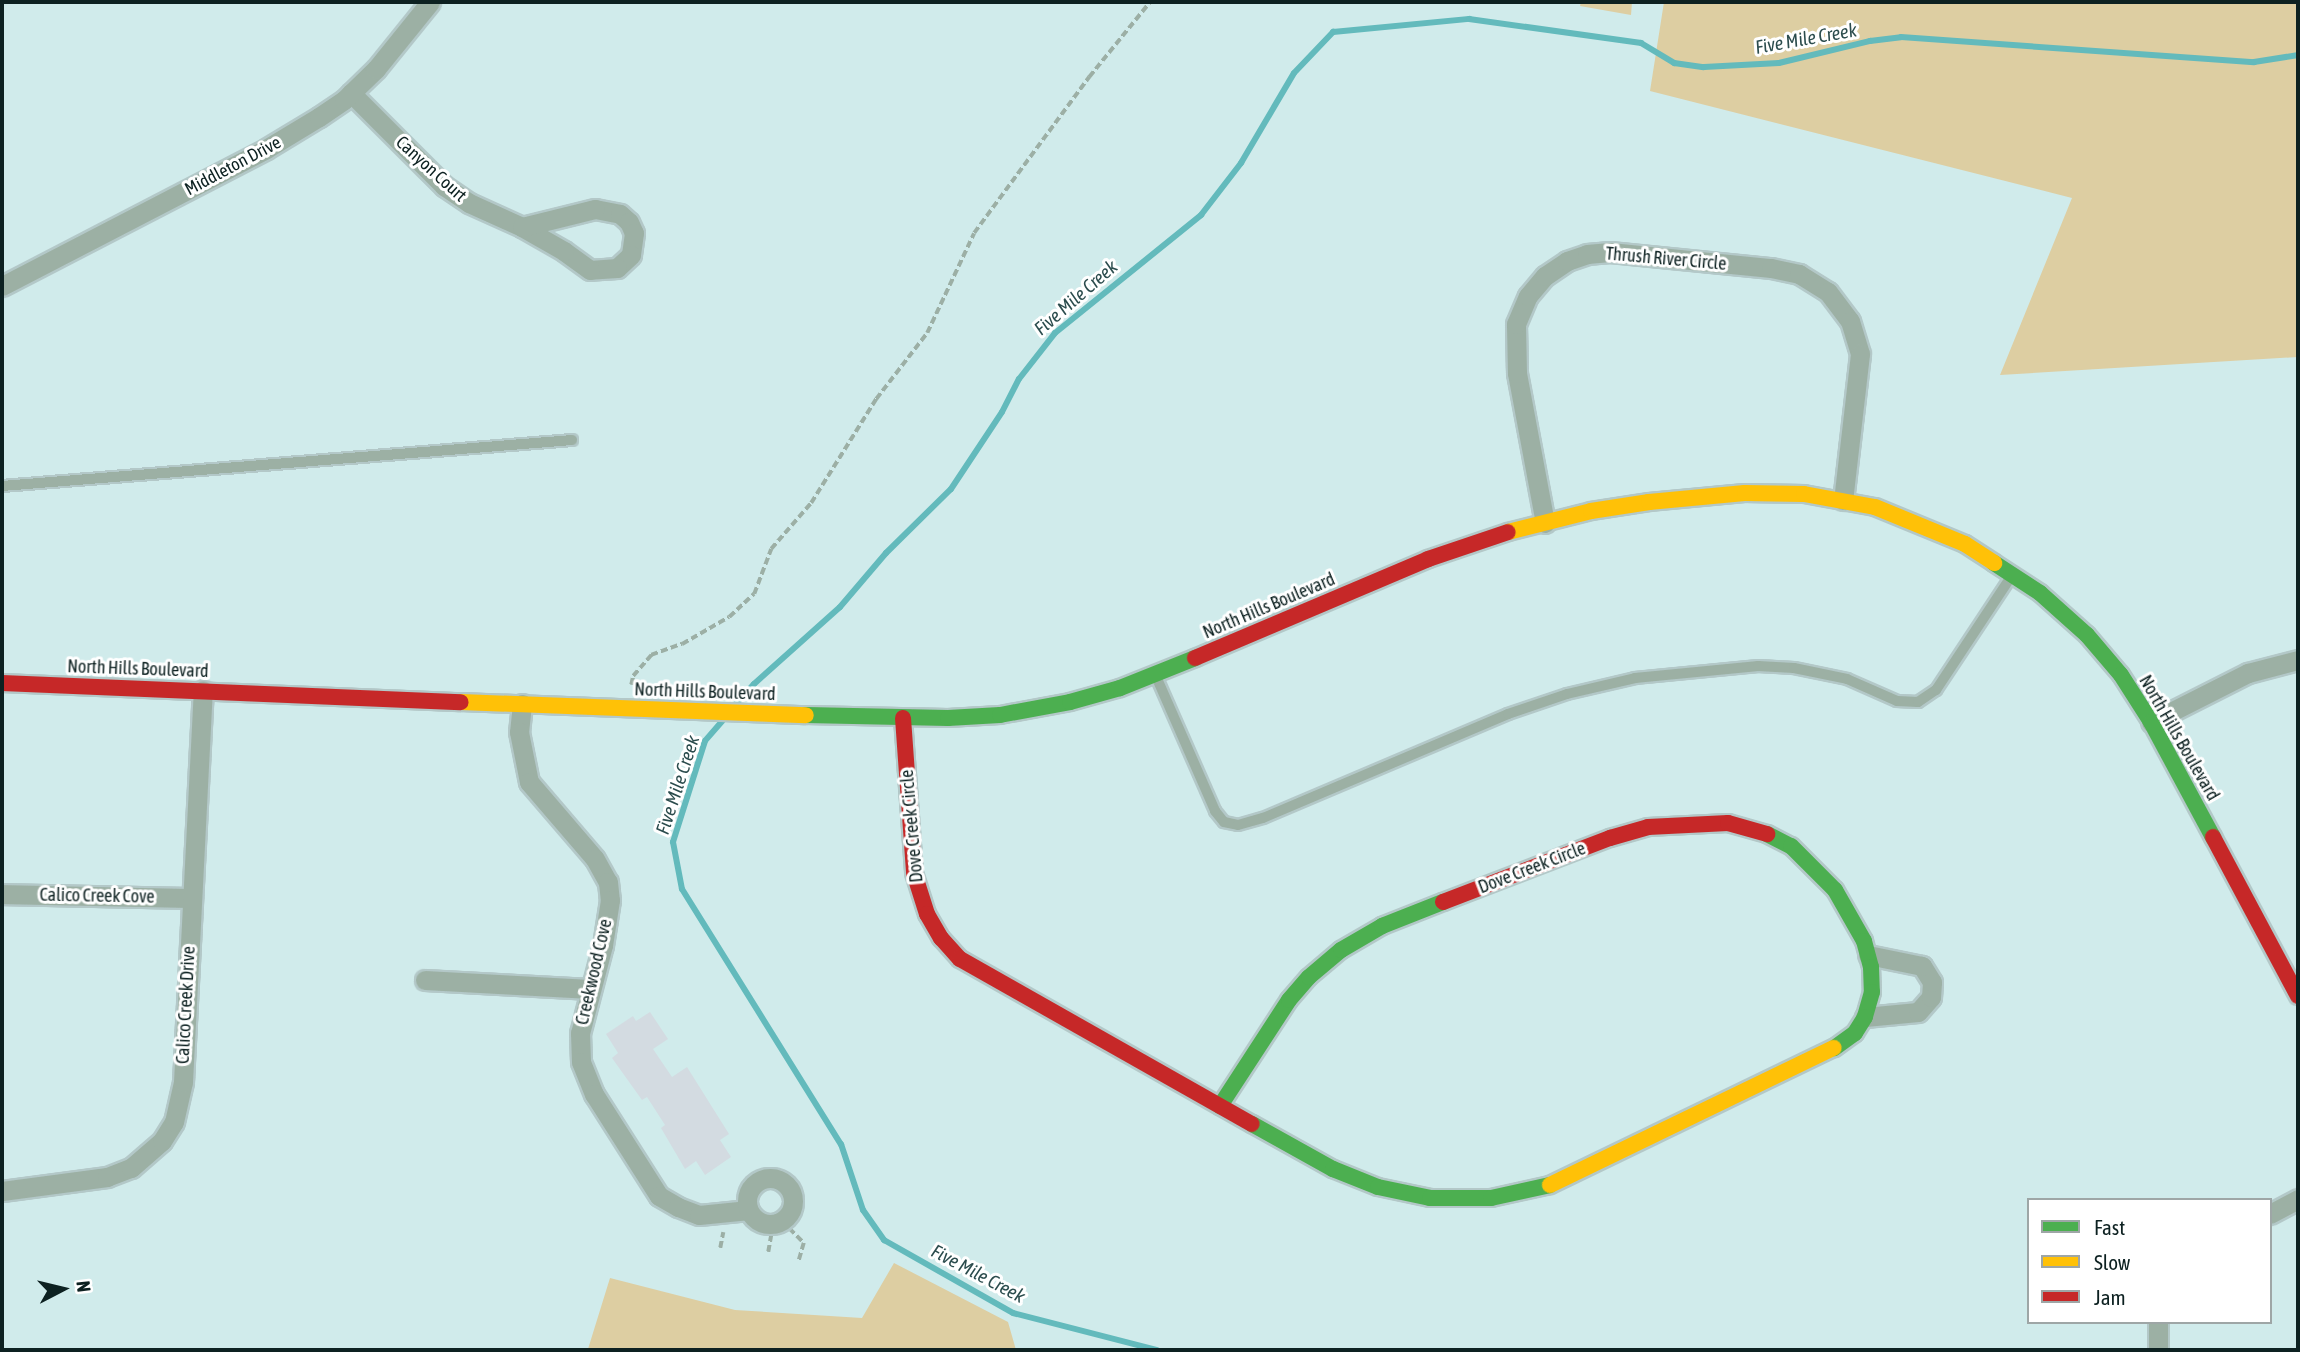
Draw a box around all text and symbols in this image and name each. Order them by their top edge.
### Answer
water label: Five Mile Creek [1753,19,1859,59]
street label: Middleton Drive [181,132,285,200]
street label: Canyon Court [391,132,471,206]
street label: Thrush River Circle [1605,243,1727,275]
water label: Five Mile Creek [1030,256,1122,340]
street label: North Hills Boulevard [1200,568,1338,644]
street label: North Hills Boulevard [67,656,209,682]
street label: North Hills Boulevard [2134,671,2224,805]
street label: North Hills Boulevard [634,679,776,705]
water label: Five Mile Creek [651,733,705,837]
street label: Dove Creek Circle [896,769,928,883]
street label: Dove Creek Circle [1475,838,1589,898]
street label: Calico Creek Cove [39,884,155,908]
street label: Creekwood Cove [571,917,617,1027]
street label: Calico Creek Drive [172,946,200,1064]
legend [2027,1198,2272,1324]
text: Fast [2094,1215,2125,1239]
water label: Five Mile Creek [927,1240,1029,1308]
text: Slow [2094,1250,2130,1274]
north arrow [28,1254,98,1324]
text: N [72,1280,95,1293]
text: Jam [2094,1285,2126,1309]

